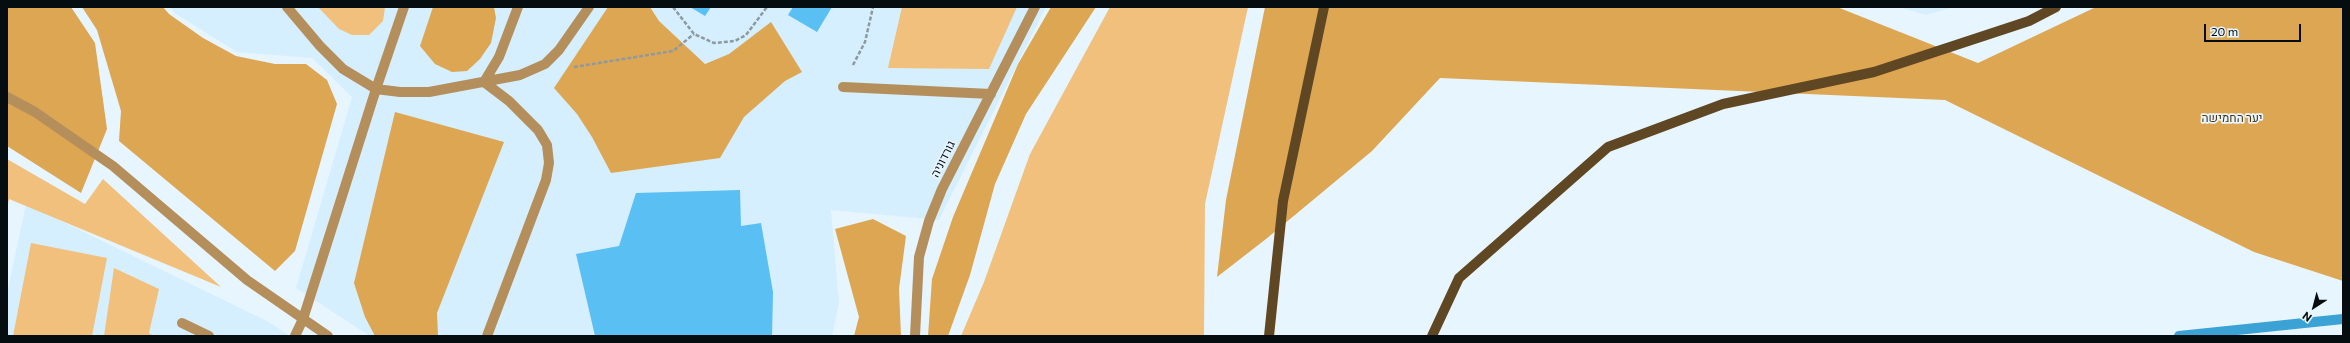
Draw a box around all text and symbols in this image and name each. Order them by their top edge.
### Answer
scale bar [2206,16,2303,42]
text: 20 m [2211,24,2238,38]
park label: יער החמישה [2202,111,2262,125]
street label: גורדוניה [928,138,958,180]
north arrow [2294,287,2334,327]
text: N [2299,309,2314,325]

